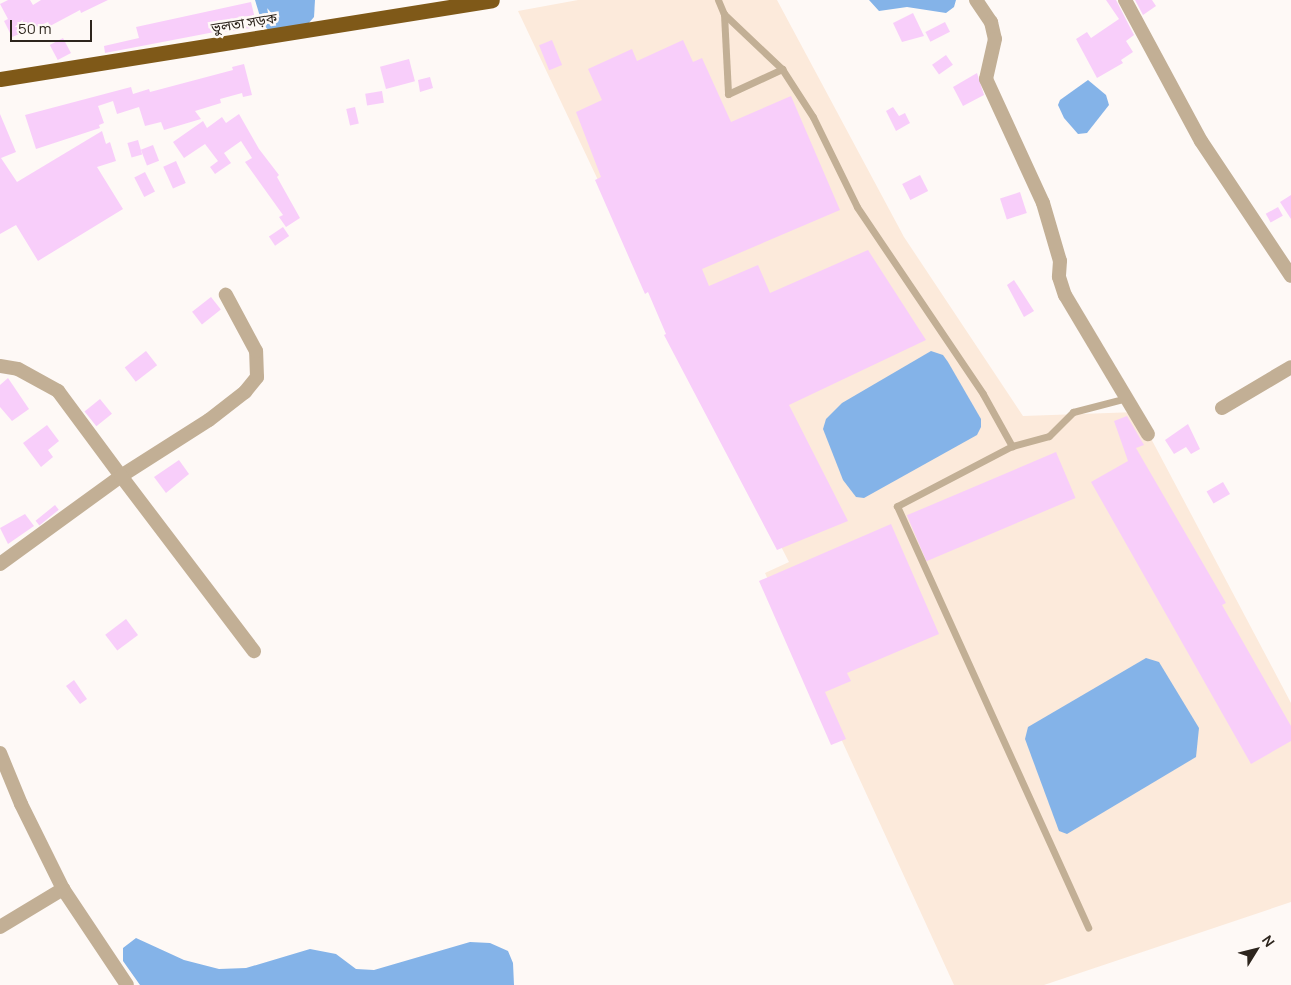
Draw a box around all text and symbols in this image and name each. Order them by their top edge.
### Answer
scale bar [12,10,95,42]
street label: ভুলতা সড়ক [210,10,278,36]
text: 50 m [18,18,52,39]
north arrow [1231,925,1281,975]
text: N [1258,931,1279,951]

